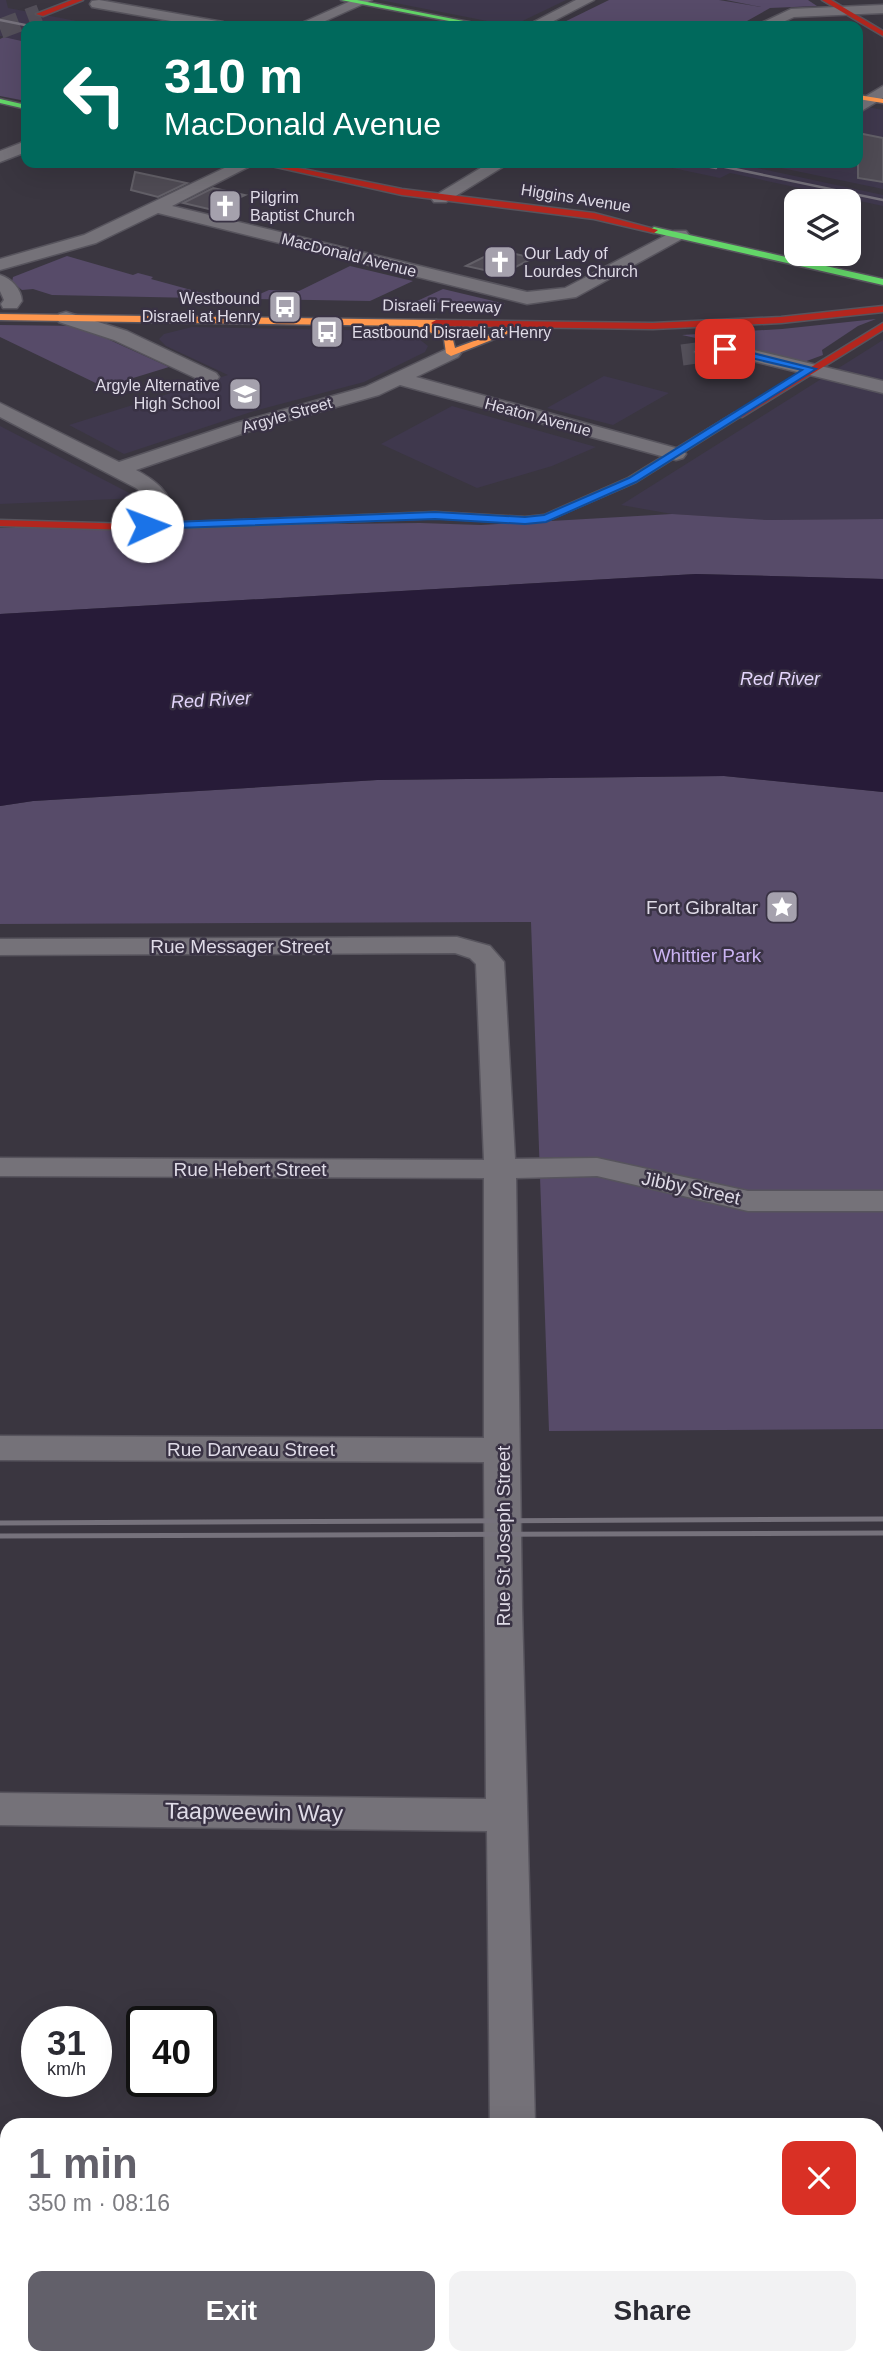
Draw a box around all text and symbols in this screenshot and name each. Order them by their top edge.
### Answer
icon: left [49,49,140,140]
text: 310 m [164,49,303,103]
text: MacDonald Avenue [164,106,441,142]
street label: Higgins Avenue [520,181,632,215]
church icon: Pilgrim Baptist Church [206,187,244,225]
place label: Pilgrim Baptist Church [250,189,355,224]
map controls [784,189,861,266]
button: layers [784,189,861,266]
street label: MacDonald Avenue [280,230,418,280]
church icon: Our Lady of Lourdes Church [481,243,519,281]
place label: Our Lady of Lourdes Church [524,245,638,280]
bus stop icon: Westbound Disraeli at Henry [266,288,304,326]
place label: Westbound Disraeli at Henry [142,290,260,325]
street label: Disraeli Freeway [382,296,502,316]
bus stop icon: Eastbound Disraeli at Henry [308,313,346,351]
pin [695,319,755,379]
place label: Eastbound Disraeli at Henry [352,324,551,341]
icon: arrive [706,330,744,368]
school or university icon: Argyle Alternative High School [226,375,264,413]
place label: Argyle Alternative High School [95,377,220,412]
street label: Argyle Street [240,394,334,436]
street label: Heaton Avenue [483,395,593,439]
position arrow [110,489,184,563]
water label: Red River [740,669,821,689]
water label: Red River [171,688,252,712]
place icon: Fort Gibraltar [763,888,801,926]
place label: Fort Gibraltar [646,897,759,918]
street label: Rue Messager Street [150,936,330,957]
park label: Whittier Park [653,945,762,966]
street label: Rue Hebert Street [173,1159,327,1180]
street label: Jibby Street [640,1167,743,1209]
street label: Rue Darveau Street [167,1439,336,1460]
street label: Rue St Joseph Street [493,1445,514,1626]
street label: Taapweewin Way [165,1797,344,1827]
speed limit sign: 40 [126,2006,217,2097]
text: 31 [47,2023,86,2062]
text: km/h [47,2059,86,2079]
text: 1 min [28,2140,138,2187]
button: close [782,2141,856,2215]
text: 350 m · 08:16 [28,2190,170,2216]
button: Exit [28,2271,435,2351]
button: Share [449,2271,856,2351]

